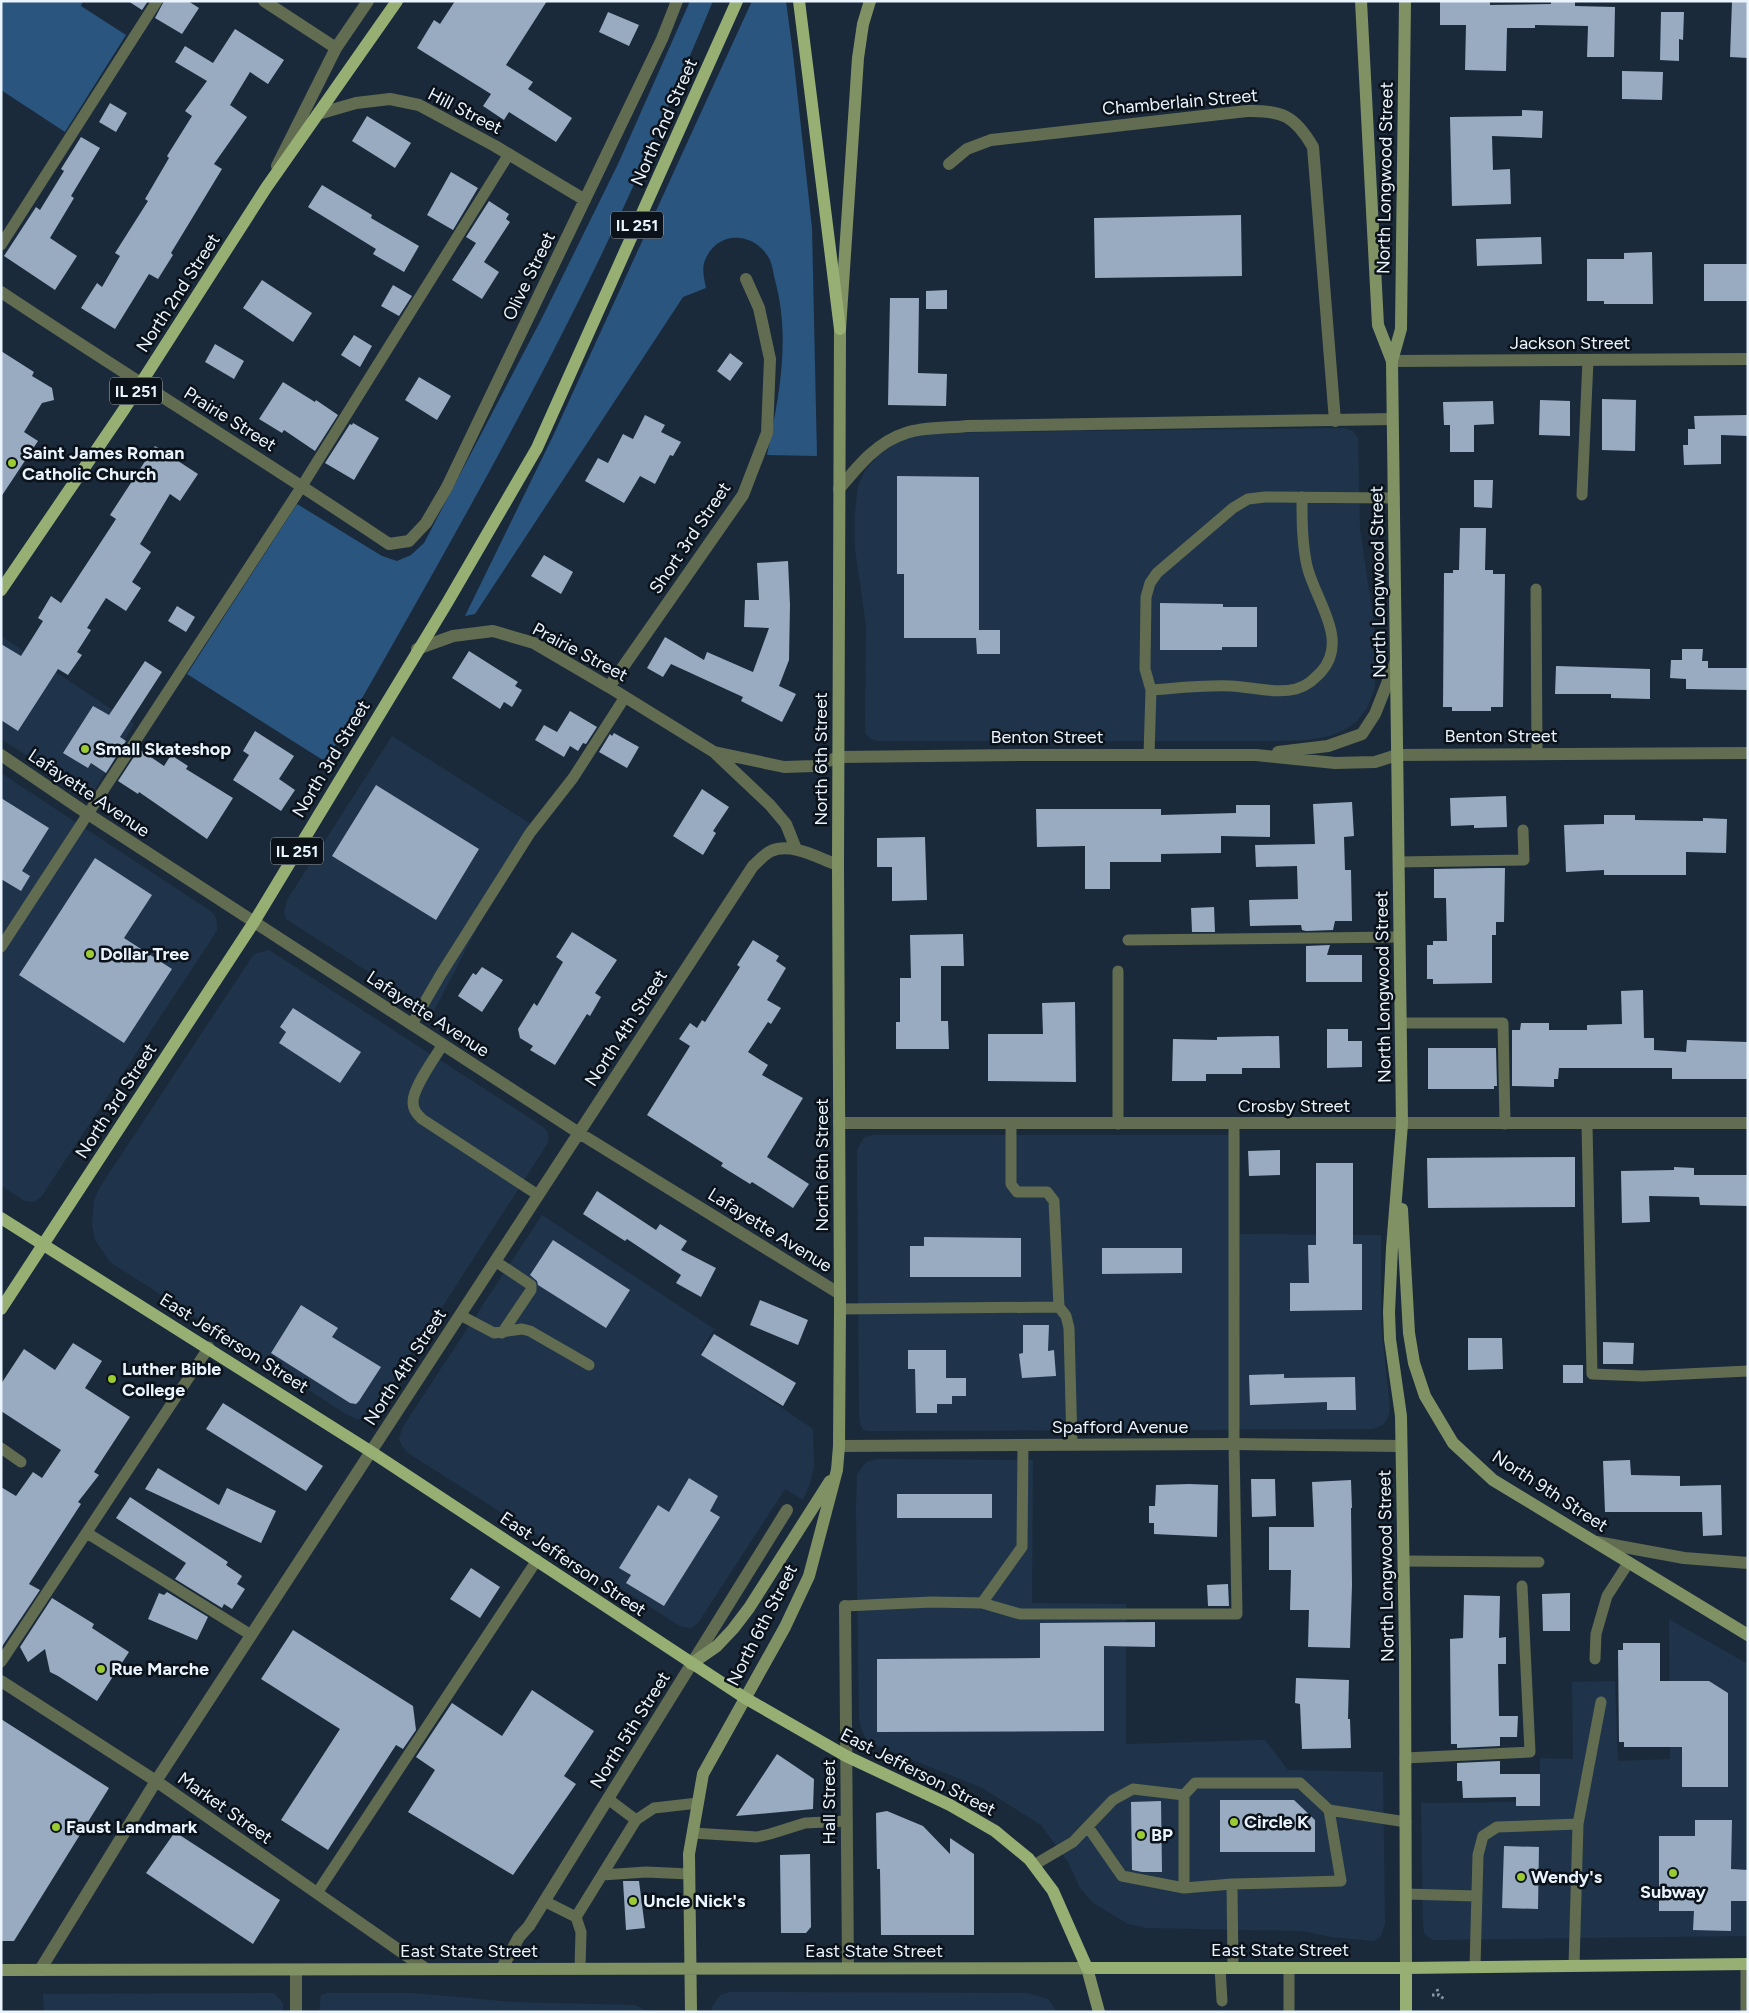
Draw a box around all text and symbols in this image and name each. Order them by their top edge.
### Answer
street label: North 2nd Street [626,55,702,189]
street label: North Longwood Street [1372,81,1398,274]
street label: Hill Street [424,83,506,139]
street label: Chamberlain Street [1101,84,1259,120]
road number: IL 251 [611,212,663,238]
street label: Olive Street [498,228,560,324]
street label: North 2nd Street [131,229,225,357]
street label: Jackson Street [1510,332,1631,354]
road number: IL 251 [110,378,162,404]
street label: Prairie Street [180,382,280,456]
place label: Saint James Roman Catholic Church [22,442,184,485]
marker: Saint James Roman Catholic Church [6,457,18,469]
street label: Short 3rd Street [644,478,736,598]
street label: North Longwood Street [1365,485,1391,678]
street label: Prairie Street [529,618,632,686]
street label: North 6th Street [810,692,832,826]
street label: North 3rd Street [287,696,375,822]
street label: Benton Street [1445,725,1558,747]
street label: Benton Street [991,726,1104,748]
place label: Small Skateshop [95,738,231,760]
marker: Small Skateshop [79,743,91,755]
street label: Lafayette Avenue [24,744,154,842]
road number: IL 251 [271,838,323,864]
street label: North Longwood Street [1370,890,1396,1083]
place label: Dollar Tree [100,943,189,965]
marker: Dollar Tree [84,948,96,960]
street label: North 4th Street [580,965,672,1090]
street label: Lafayette Avenue [362,966,494,1062]
street label: North 3rd Street [71,1039,162,1163]
street label: Crosby Street [1238,1095,1350,1117]
street label: North 6th Street [811,1098,833,1232]
street label: Lafayette Avenue [704,1183,836,1277]
street label: East Jefferson Street [155,1288,313,1398]
street label: North 4th Street [359,1304,451,1429]
place label: Luther Bible College [122,1358,221,1401]
marker: Luther Bible College [106,1373,118,1385]
street label: Spafford Avenue [1052,1416,1188,1438]
street label: North 9th Street [1488,1445,1612,1537]
street label: North Longwood Street [1373,1469,1399,1662]
street label: East Jefferson Street [496,1507,650,1621]
street label: North 6th Street [722,1560,802,1690]
place label: Rue Marche [111,1658,209,1680]
marker: Rue Marche [95,1663,107,1675]
street label: North 5th Street [585,1667,675,1793]
street label: East Jefferson Street [837,1723,1000,1821]
street label: Hall Street [818,1759,840,1845]
street label: Market Street [173,1767,277,1849]
place label: Circle K [1244,1811,1309,1833]
place label: Faust Landmark [66,1816,198,1838]
marker: Circle K [1228,1816,1240,1828]
marker: Faust Landmark [50,1821,62,1833]
place label: BP [1151,1824,1173,1846]
marker: BP [1135,1829,1147,1841]
place label: Wendy's [1531,1866,1603,1888]
marker: Subway [1667,1867,1679,1879]
marker: Wendy's [1515,1871,1527,1883]
place label: Subway [1640,1881,1707,1903]
place label: Uncle Nick's [643,1890,746,1912]
marker: Uncle Nick's [627,1895,639,1907]
street label: East State Street [1211,1939,1349,1961]
street label: East State Street [400,1940,538,1962]
street label: East State Street [805,1940,943,1962]

